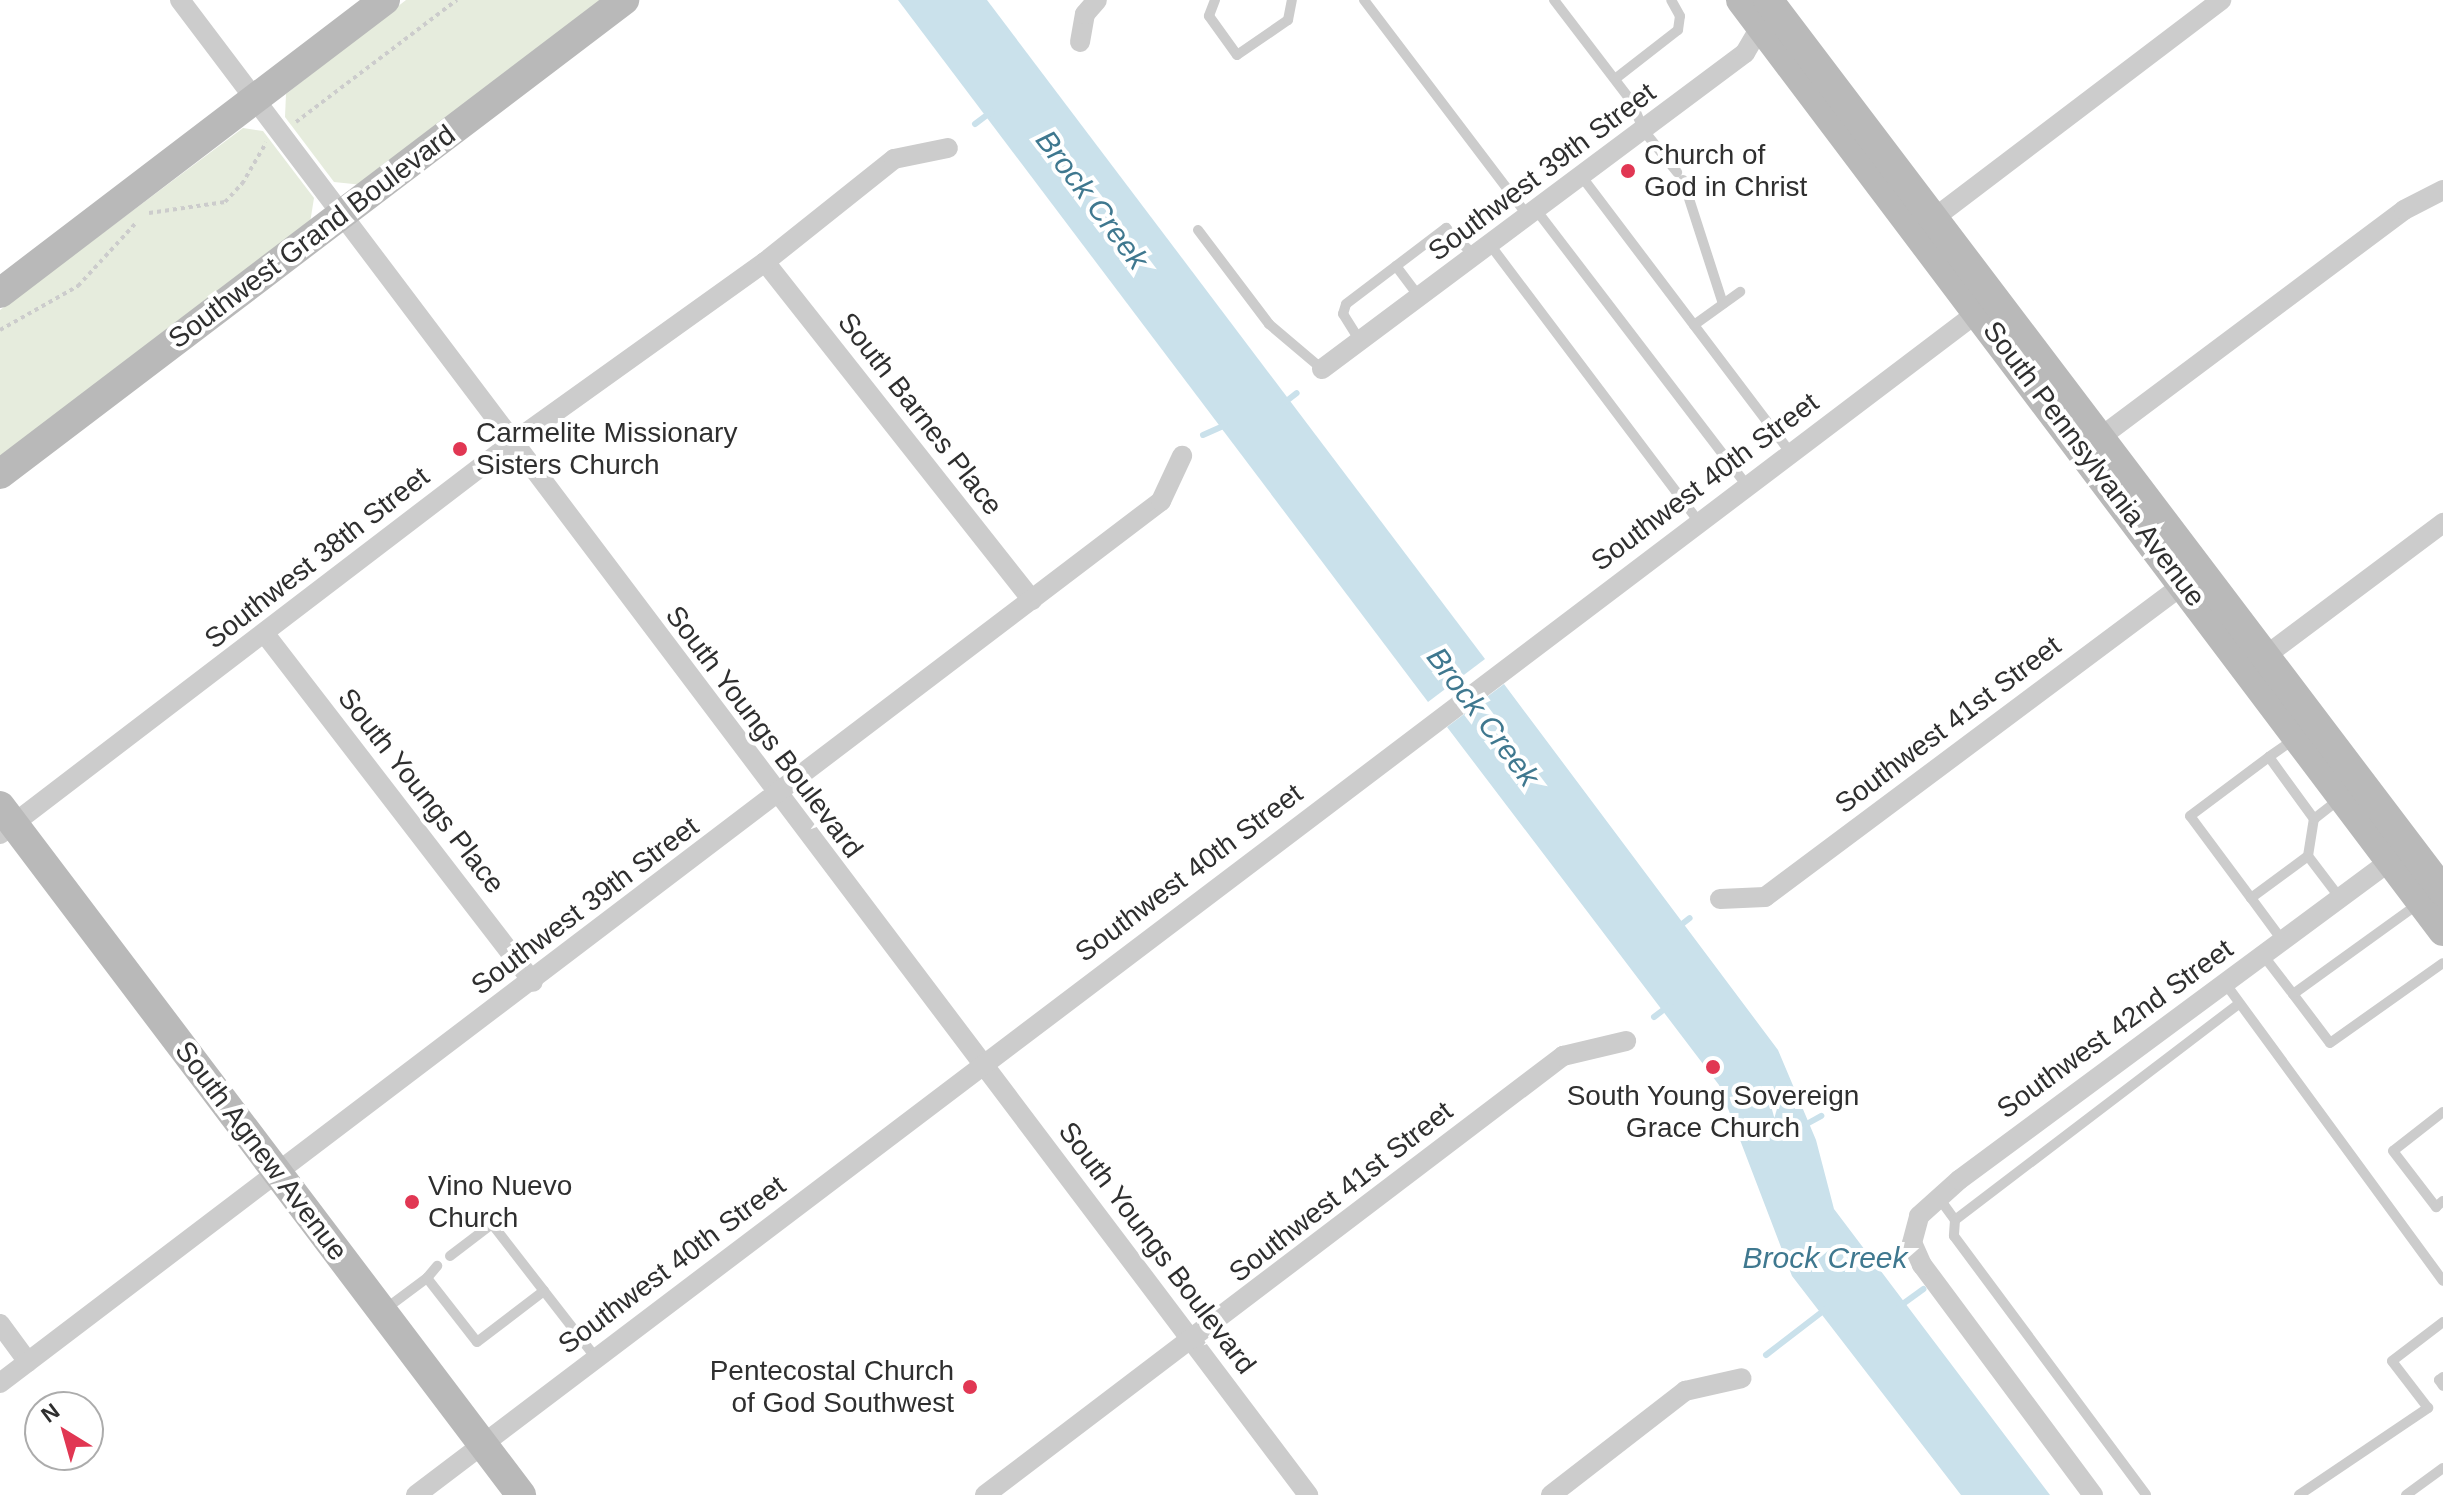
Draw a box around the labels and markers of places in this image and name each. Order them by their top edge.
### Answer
place label: Church of God in Christ [1644,138,1807,204]
marker: Church of God in Christ [1619,162,1637,180]
place label: Carmelite Missionary Sisters Church [476,416,737,482]
marker: Carmelite Missionary Sisters Church [451,440,469,458]
marker: South Young Sovereign Grace Church [1704,1058,1722,1076]
place label: South Young Sovereign Grace Church [1566,1079,1860,1145]
place label: Vino Nuevo Church [428,1169,572,1235]
marker: Vino Nuevo Church [403,1193,421,1211]
place label: Pentecostal Church of God Southwest [710,1354,954,1420]
marker: Pentecostal Church of God Southwest [961,1378,979,1396]

